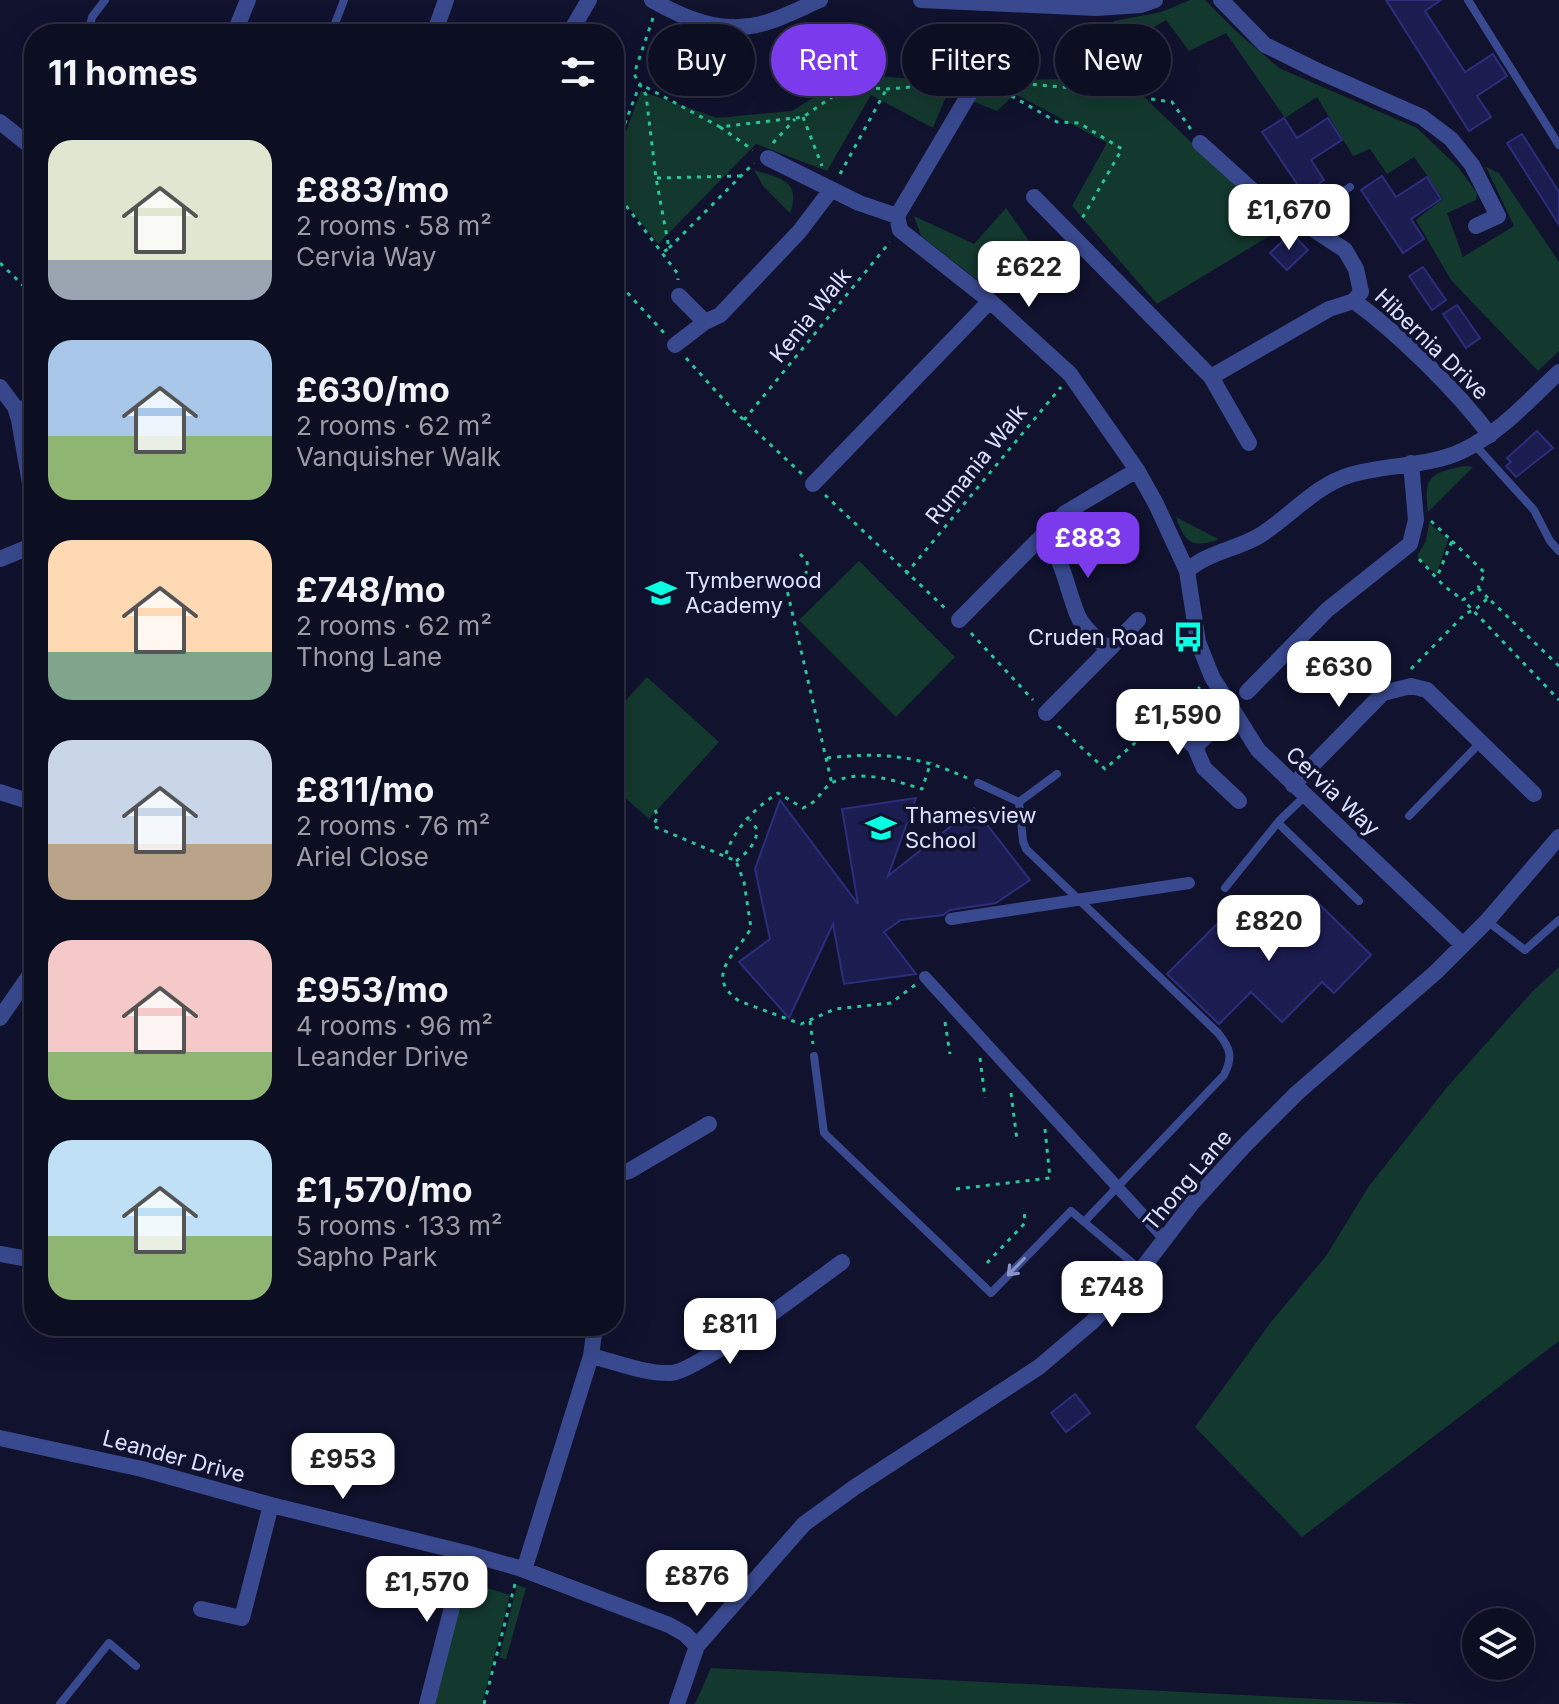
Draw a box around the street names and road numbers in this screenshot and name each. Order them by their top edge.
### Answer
street label: Kenia Walk [764,263,856,367]
street label: Hibernia Drive [1370,283,1494,405]
street label: Rumania Walk [920,399,1032,529]
street label: Cervia Way [1281,741,1385,841]
street label: Thong Lane [1137,1124,1237,1236]
street label: Leander Drive [100,1425,248,1487]

